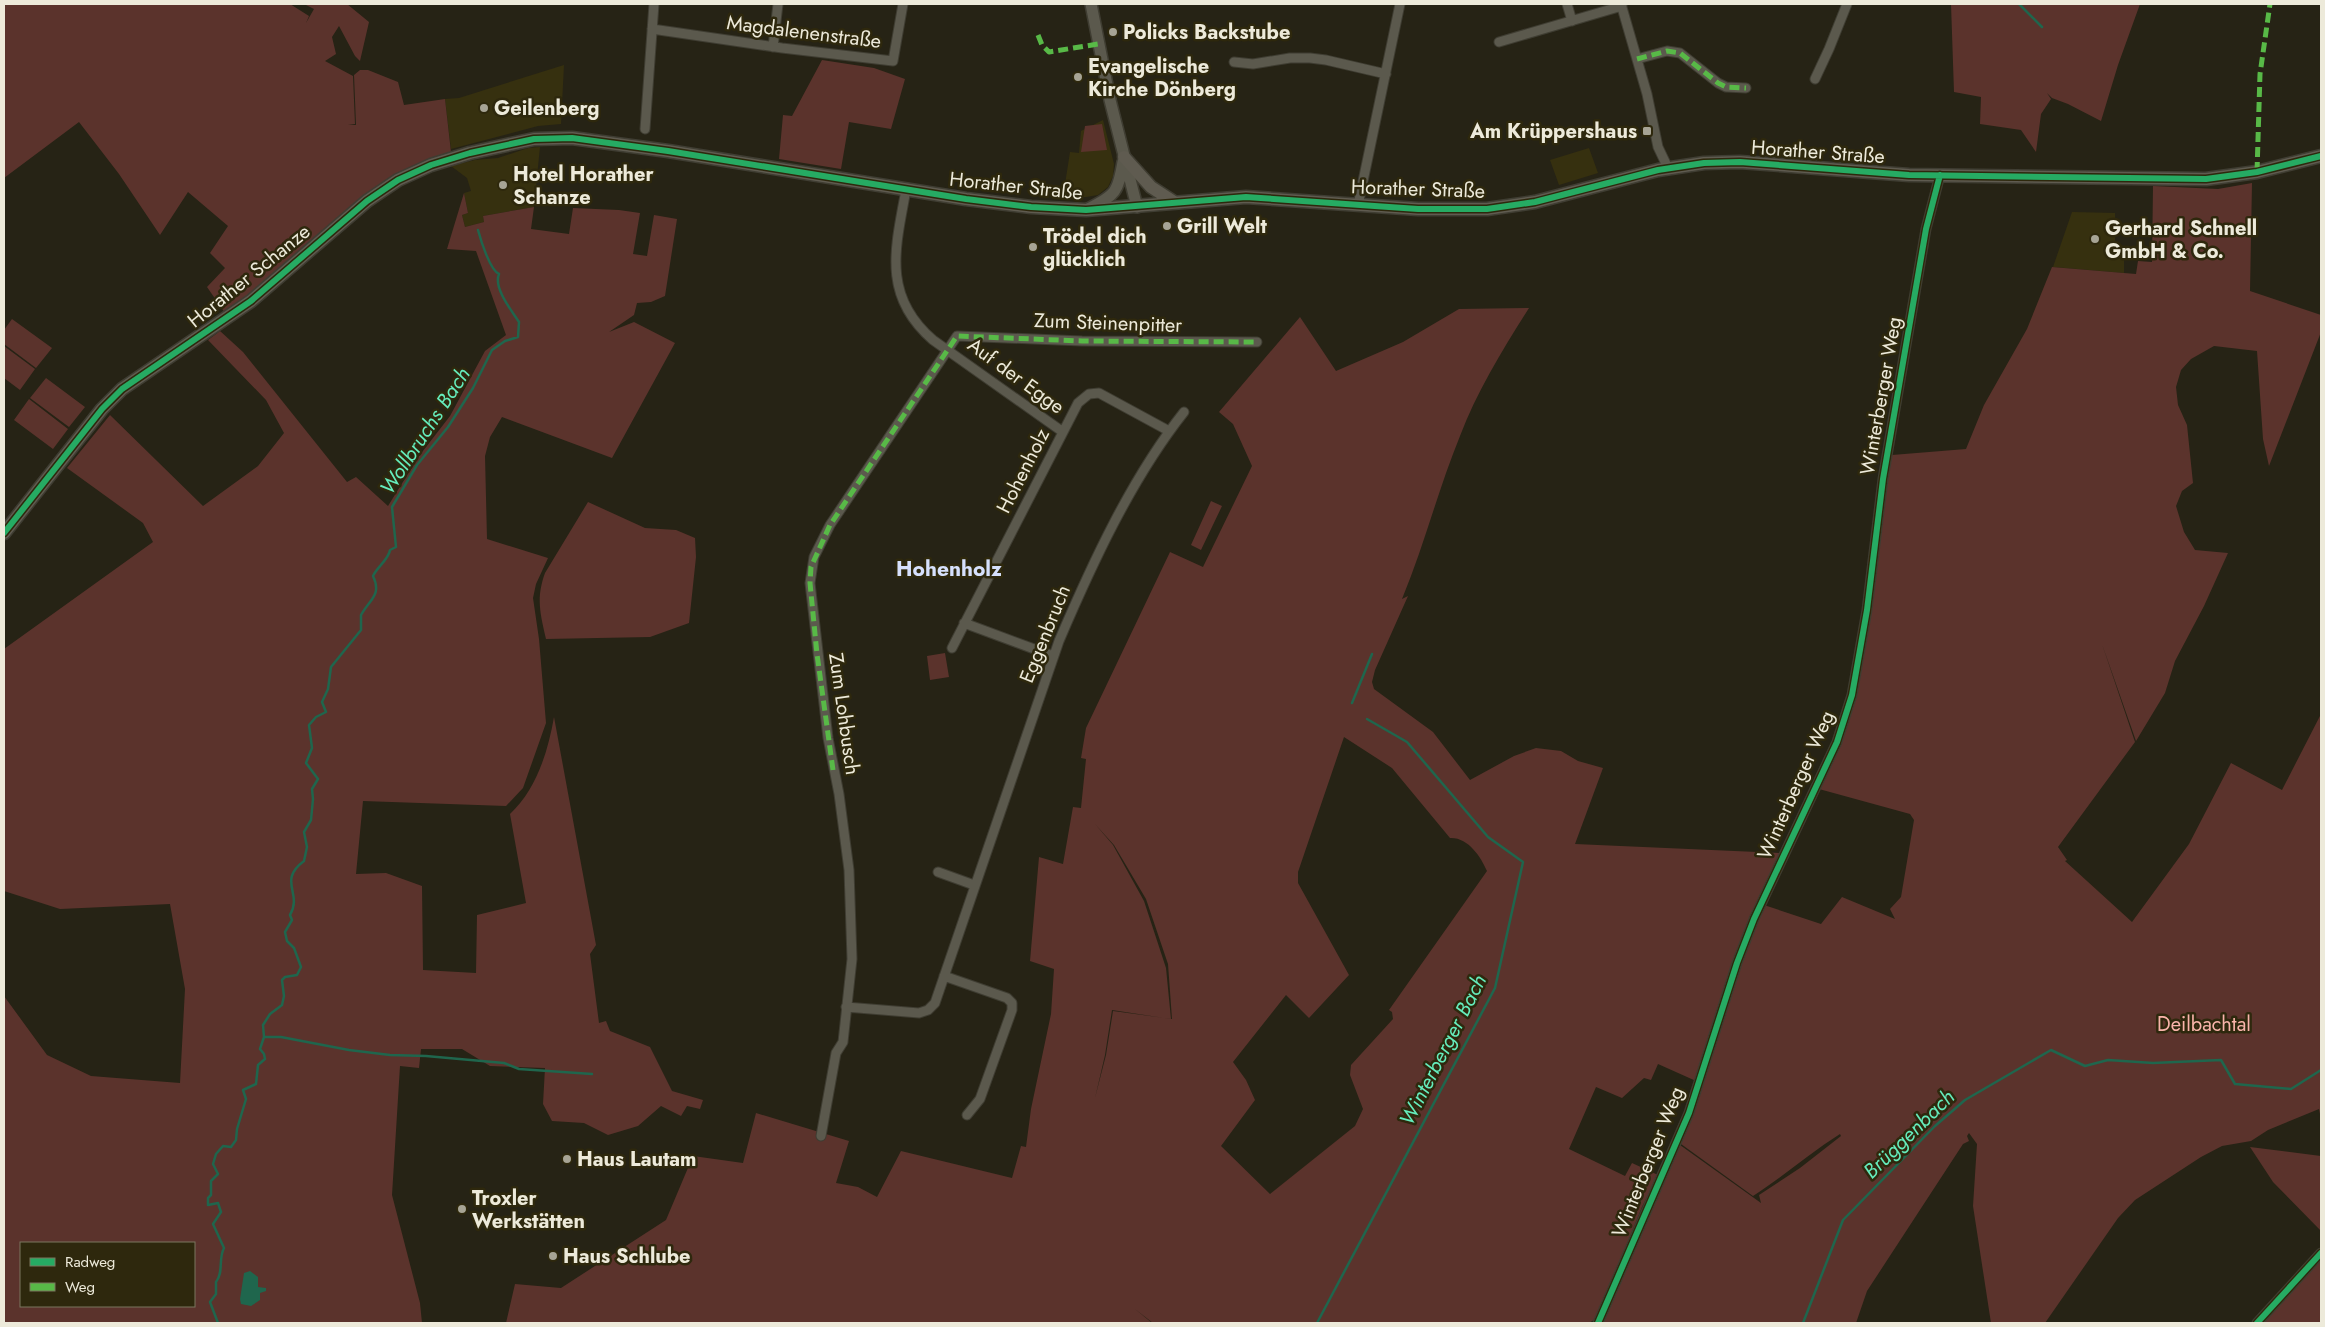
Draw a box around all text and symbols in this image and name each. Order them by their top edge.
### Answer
street label: Magdalenenstraße [725,8,883,56]
place label: Policks Backstube [1123,18,1290,47]
marker: Policks Backstube [1107,26,1119,38]
place label: Evangelische Kirche Dönberg [1088,52,1236,104]
marker: Evangelische Kirche Dönberg [1072,71,1084,83]
place label: Geilenberg [494,94,600,123]
marker: Geilenberg [478,102,490,114]
place label: Am Krüppershaus [1469,117,1637,146]
marker: Am Krüppershaus [1641,125,1653,137]
street label: Horather Straße [1750,133,1886,171]
place label: Hotel Horather Schanze [513,160,654,212]
street label: Horather Straße [948,165,1084,207]
street label: Horather Straße [1351,172,1485,206]
marker: Hotel Horather Schanze [497,179,509,191]
place label: Grill Welt [1177,212,1267,241]
place label: Gerhard Schnell GmbH & Co. [2105,214,2257,266]
street label: Horather Schanze [181,217,317,335]
marker: Grill Welt [1161,220,1173,232]
place label: Trödel dich glücklich [1043,222,1147,274]
marker: Gerhard Schnell GmbH & Co. [2089,233,2101,245]
marker: Trödel dich glücklich [1027,241,1039,253]
street label: Zum Steinenpitter [1033,306,1183,340]
street label: Winterberger Weg [1853,315,1909,477]
street label: Auf der Egge [961,331,1071,421]
water label: Wollbruchs Bach [372,361,478,501]
street label: Hohenholz [989,424,1057,518]
district label: Hohenholz [896,554,1002,584]
street label: Eggenbruch [1012,581,1078,687]
street label: Zum Lohbusch [821,651,867,777]
street label: Winterberger Weg [1750,706,1842,864]
water label: Winterberger Bach [1392,969,1494,1131]
park label: Deilbachtal [2157,1010,2251,1039]
street label: Winterberger Weg [1605,1082,1691,1242]
water label: Brüggenbach [1856,1083,1962,1185]
place label: Haus Lautam [577,1145,697,1174]
marker: Haus Lautam [561,1153,573,1165]
place label: Troxler Werkstätten [472,1184,585,1236]
marker: Troxler Werkstätten [456,1203,468,1215]
legend [20,1242,195,1307]
place label: Haus Schlube [563,1242,691,1271]
marker: Haus Schlube [547,1250,559,1262]
text: Radweg [65,1251,115,1273]
text: Weg [65,1276,95,1298]

